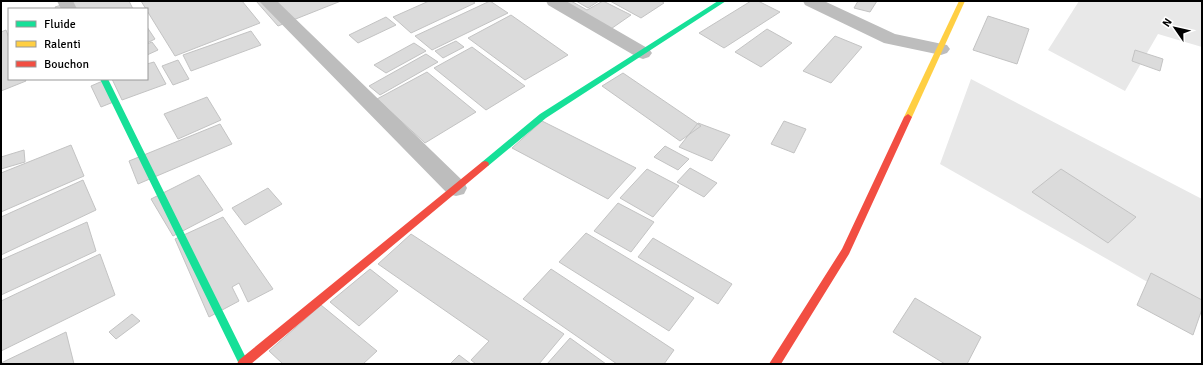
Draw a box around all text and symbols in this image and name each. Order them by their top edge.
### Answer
legend [8,8,148,80]
north arrow [1155,8,1195,48]
text: N [1160,16,1175,29]
text: Fluide [44,17,76,32]
text: Ralenti [44,37,81,52]
text: Bouchon [44,57,89,72]

